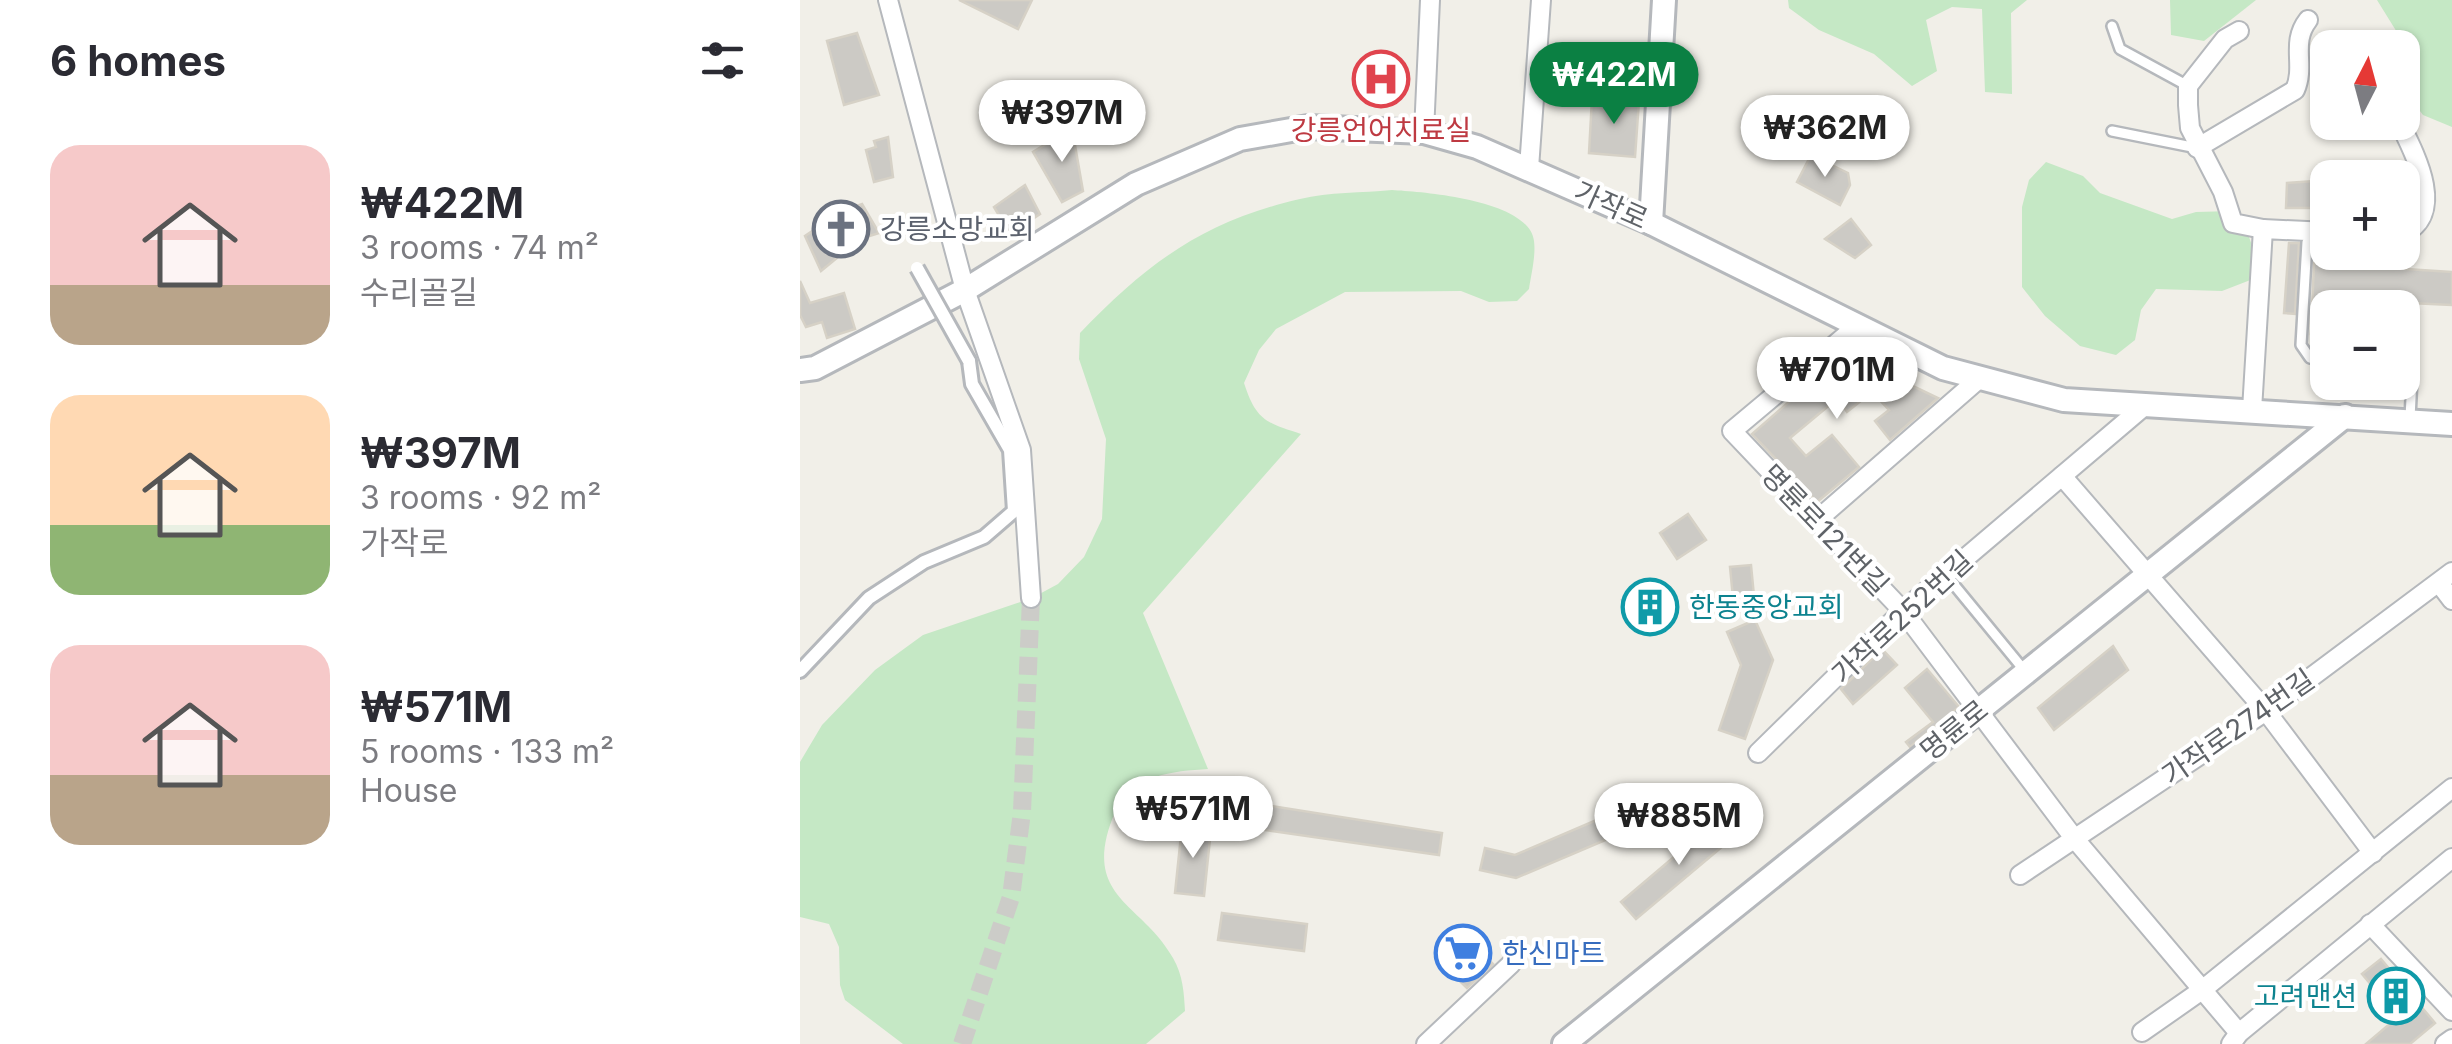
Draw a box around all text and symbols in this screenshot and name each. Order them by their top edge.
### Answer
north arrow [2310,30,2420,140]
map controls [2310,30,2420,400]
icon: filters [695,33,750,88]
text: 6 homes [50,35,226,86]
pin: ₩422M [1544,42,1684,127]
hospital icon: 강릉언어치료실 [1351,49,1411,109]
text: ₩422M [1551,55,1677,94]
pin: ₩397M [992,80,1132,165]
text: ₩397M [1001,93,1123,132]
pin: ₩362M [1755,95,1895,180]
text: ₩362M [1763,108,1887,147]
place label: 강릉언어치료실 [1291,113,1471,147]
button: + [2310,160,2420,270]
street label: 가작로 [1569,174,1653,236]
text: ₩422M [360,177,524,228]
icon: home [130,185,250,305]
church icon: 강릉소망교회 [811,199,871,259]
place label: 강릉소망교회 [880,212,1035,246]
text: 3 rooms · 74 m² [360,228,599,267]
text: 수리골길 [360,273,478,312]
button: − [2310,290,2420,400]
pin: ₩701M [1767,337,1907,422]
text: ₩701M [1779,350,1895,389]
text: ₩397M [360,427,521,478]
icon: home [130,435,250,555]
street label: 명륜로121번길 [1754,458,1896,602]
text: 3 rooms · 92 m² [360,478,601,517]
text: 가작로 [360,523,448,562]
street label: 가작로252번길 [1825,543,1979,691]
building icon: 한동중앙교회 [1620,577,1680,637]
place label: 한동중앙교회 [1689,590,1844,624]
street label: 가작로274번길 [2155,662,2321,792]
text: ₩571M [360,681,512,732]
icon: home [130,685,250,805]
street label: 명륜로 [1913,692,1995,768]
text: 5 rooms · 133 m² [360,732,614,771]
text: House [360,771,457,810]
pin: ₩571M [1123,776,1263,861]
pin: ₩885M [1609,783,1749,868]
text: ₩571M [1135,789,1251,828]
text: ₩885M [1616,796,1742,835]
supermarket icon: 한신마트 [1433,923,1493,983]
place label: 한신마트 [1502,936,1605,970]
building icon: 고려맨션 [2366,966,2426,1026]
place label: 고려맨션 [2254,979,2357,1013]

